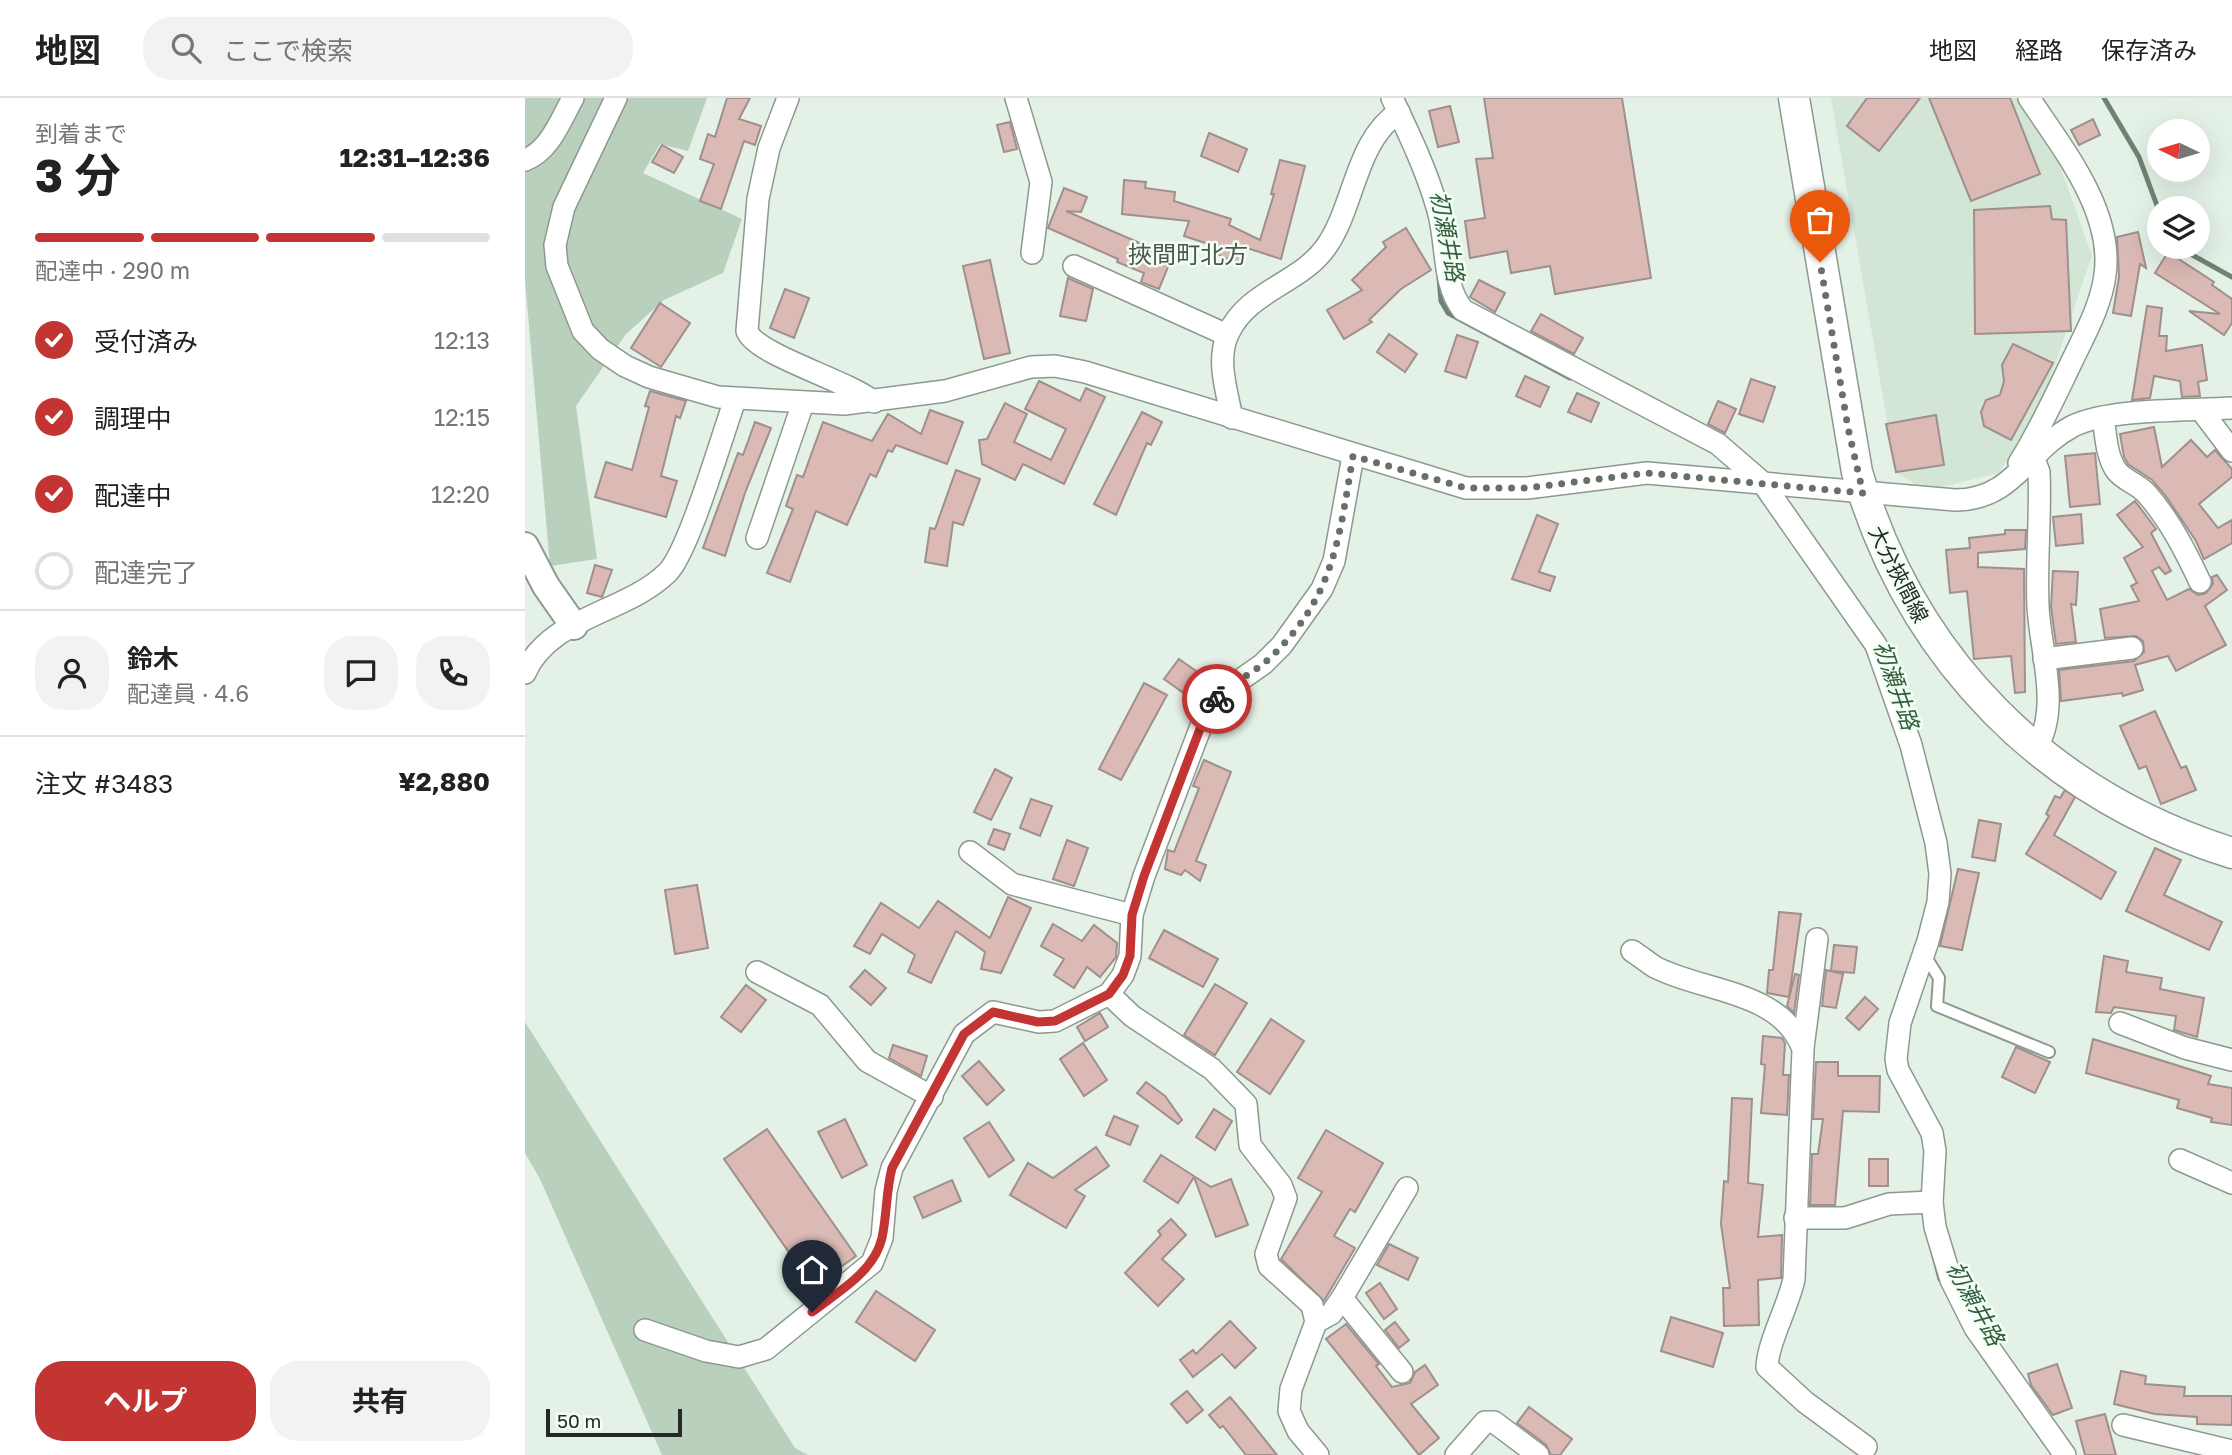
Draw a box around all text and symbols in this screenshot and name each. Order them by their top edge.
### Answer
search box [143,17,633,80]
icon: search [167,29,205,67]
text: 地図 [35,30,101,69]
text: ここで検索 [223,35,353,66]
text: 地図 [1929,35,1977,64]
text: 経路 [2015,35,2063,64]
text: 保存済み [2101,35,2197,64]
text: 到着まで [35,119,127,147]
north arrow [2147,119,2210,182]
map controls [2147,119,2210,259]
text: 12:31–12:36 [339,142,490,173]
text: 3 分 [35,147,121,202]
water label: 初瀬井路 [1425,188,1471,286]
pin [1790,190,1850,262]
button: layers [2147,196,2210,259]
icon: bag [1801,201,1839,239]
district label: 挾間町北方 [1128,239,1248,268]
text: 配達中 · 290 m [35,256,190,284]
icon: check [35,321,73,359]
text: 受付済み [94,326,198,357]
text: 12:13 [434,326,490,354]
icon: check [35,398,73,436]
text: 調理中 [94,403,172,434]
text: 12:15 [434,403,490,431]
icon: check [35,475,73,513]
text: 配達中 [94,480,172,511]
text: 12:20 [431,480,490,508]
street label: 大分挾間線 [1864,521,1934,627]
text: 配達完了 [94,557,198,588]
button: person [35,636,109,710]
button: chat [324,636,398,710]
button: phone [416,636,490,710]
water label: 初瀬井路 [1869,637,1926,735]
text: 鈴木 [127,643,179,674]
courier [1182,664,1252,734]
text: 配達員 · 4.6 [127,679,249,707]
icon: bike [1198,680,1236,718]
text: ¥2,880 [398,766,490,797]
text: 注文 #3483 [35,768,173,799]
pin [782,1240,842,1312]
icon: home [793,1251,831,1289]
water label: 初瀬井路 [1941,1256,2012,1352]
button: ヘルプ [35,1361,256,1441]
button: 共有 [270,1361,490,1441]
scale bar [546,1406,683,1438]
text: 50 m [557,1409,601,1432]

